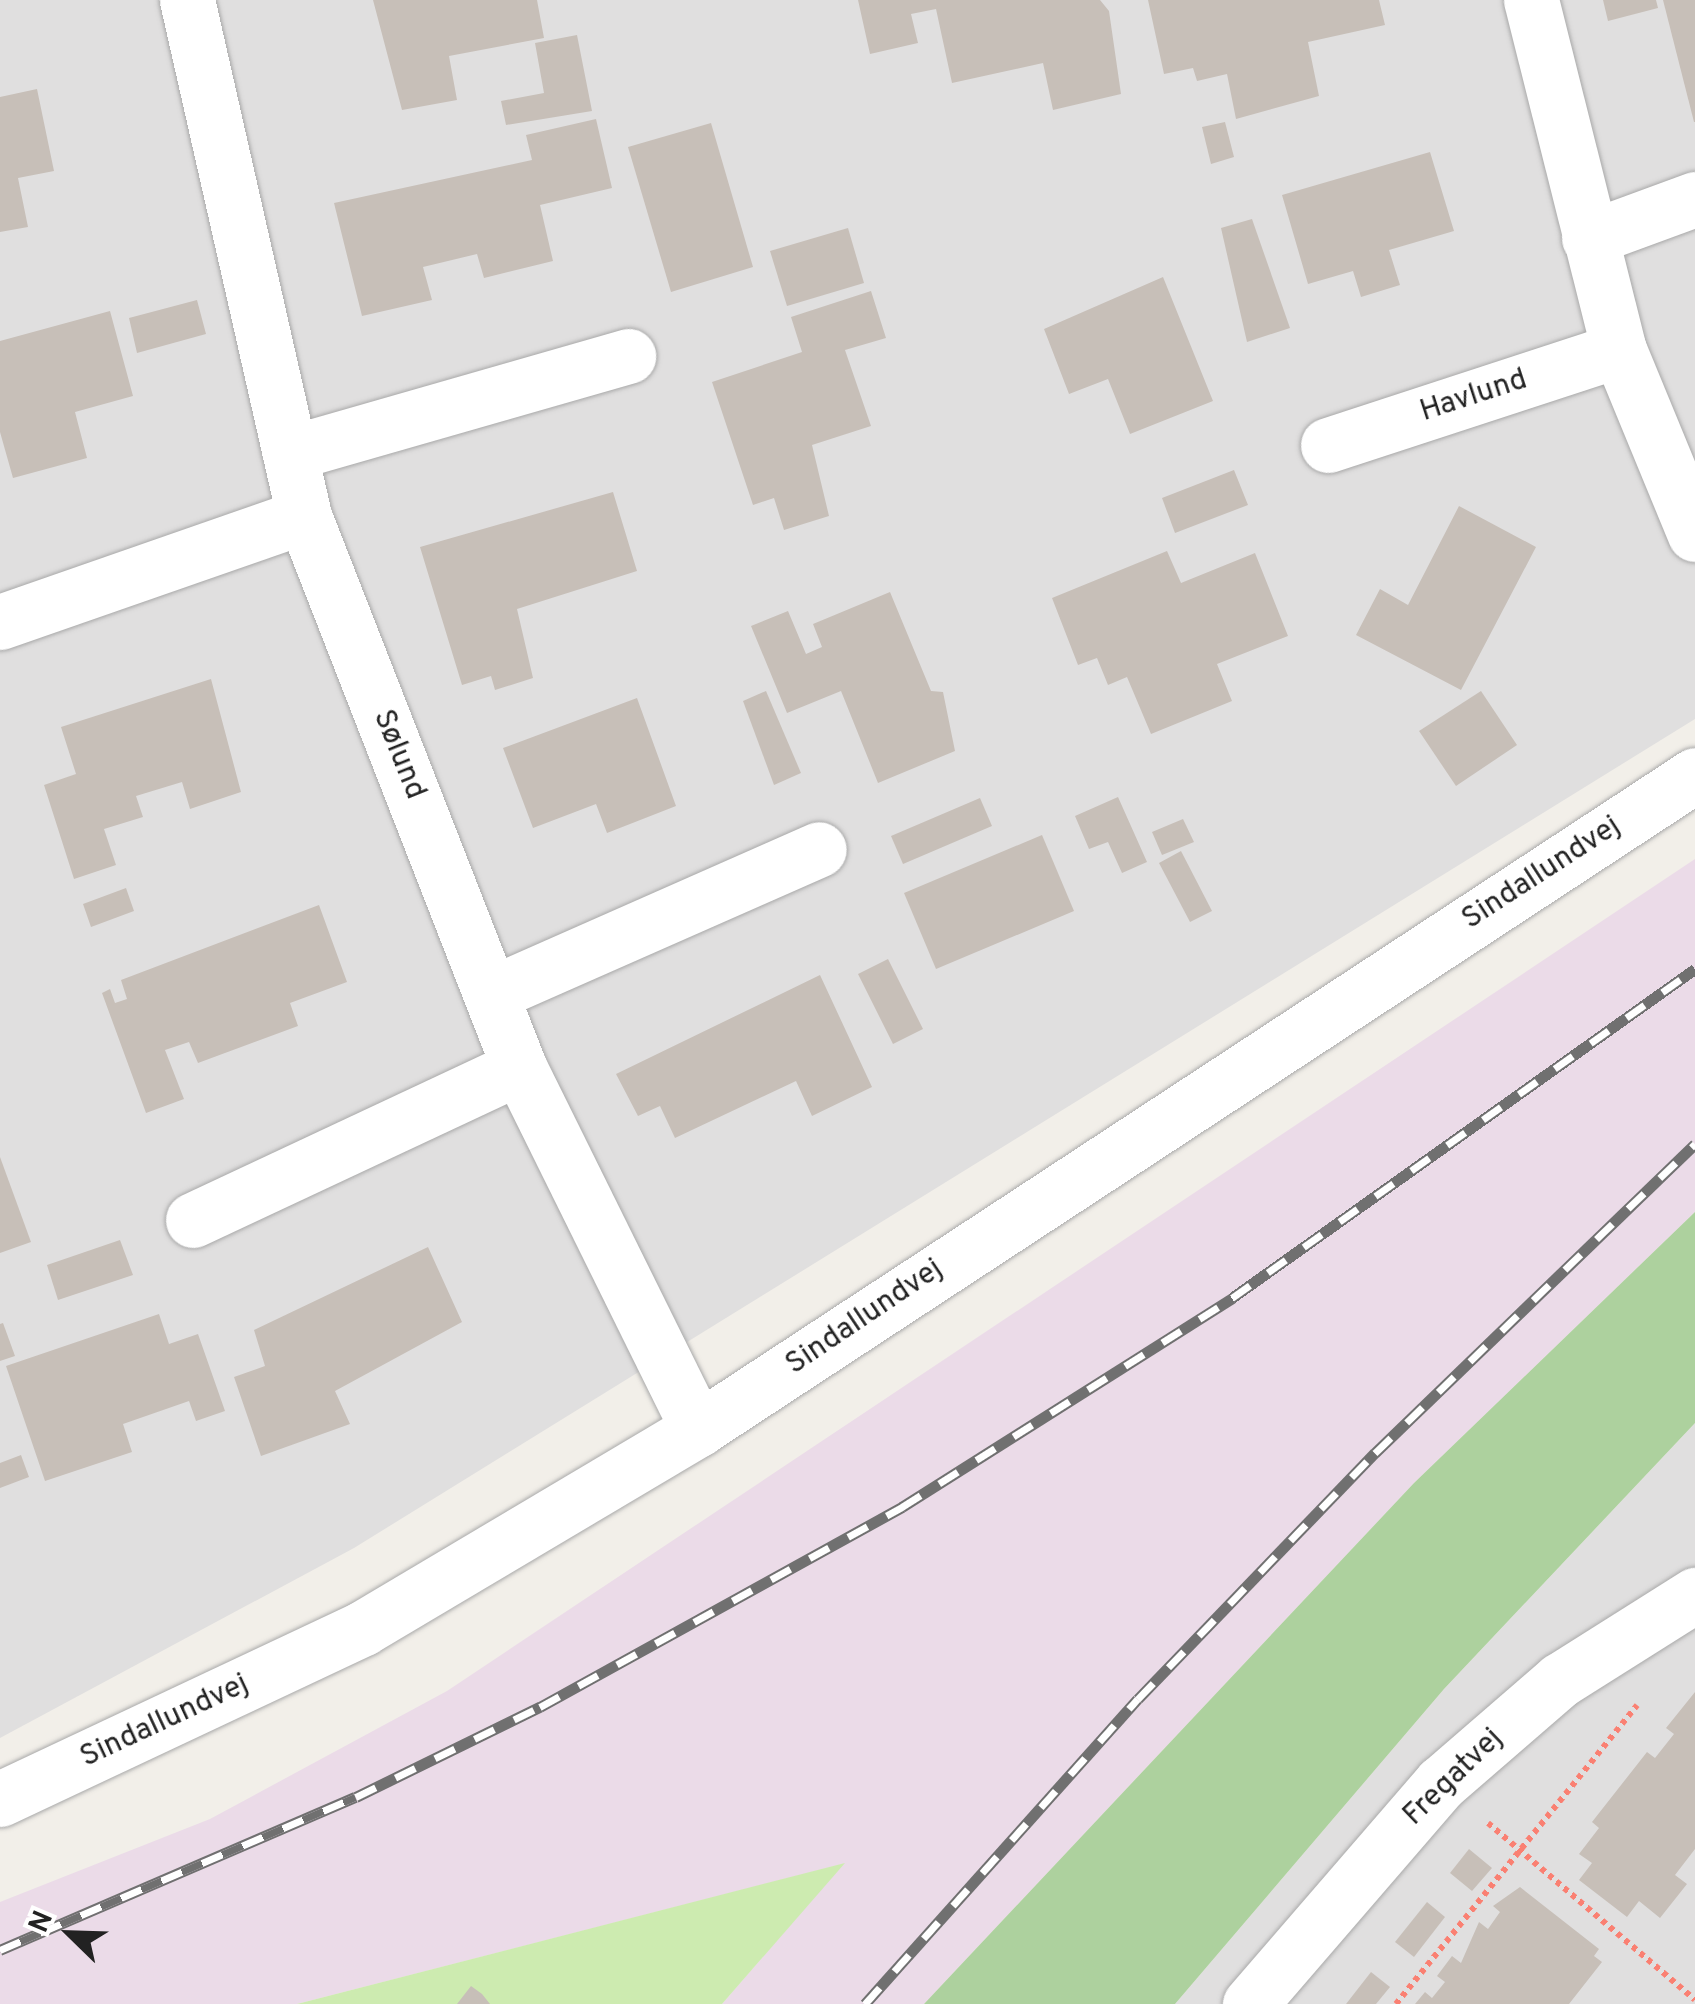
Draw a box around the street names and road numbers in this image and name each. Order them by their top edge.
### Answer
street label: Havlund [1416,363,1532,431]
street label: Sølund [364,705,432,805]
street label: Sindallundvej [1456,809,1628,939]
street label: Sindallundvej [780,1252,950,1384]
street label: Sindallundvej [75,1667,255,1777]
street label: Fregatvej [1397,1722,1511,1834]

